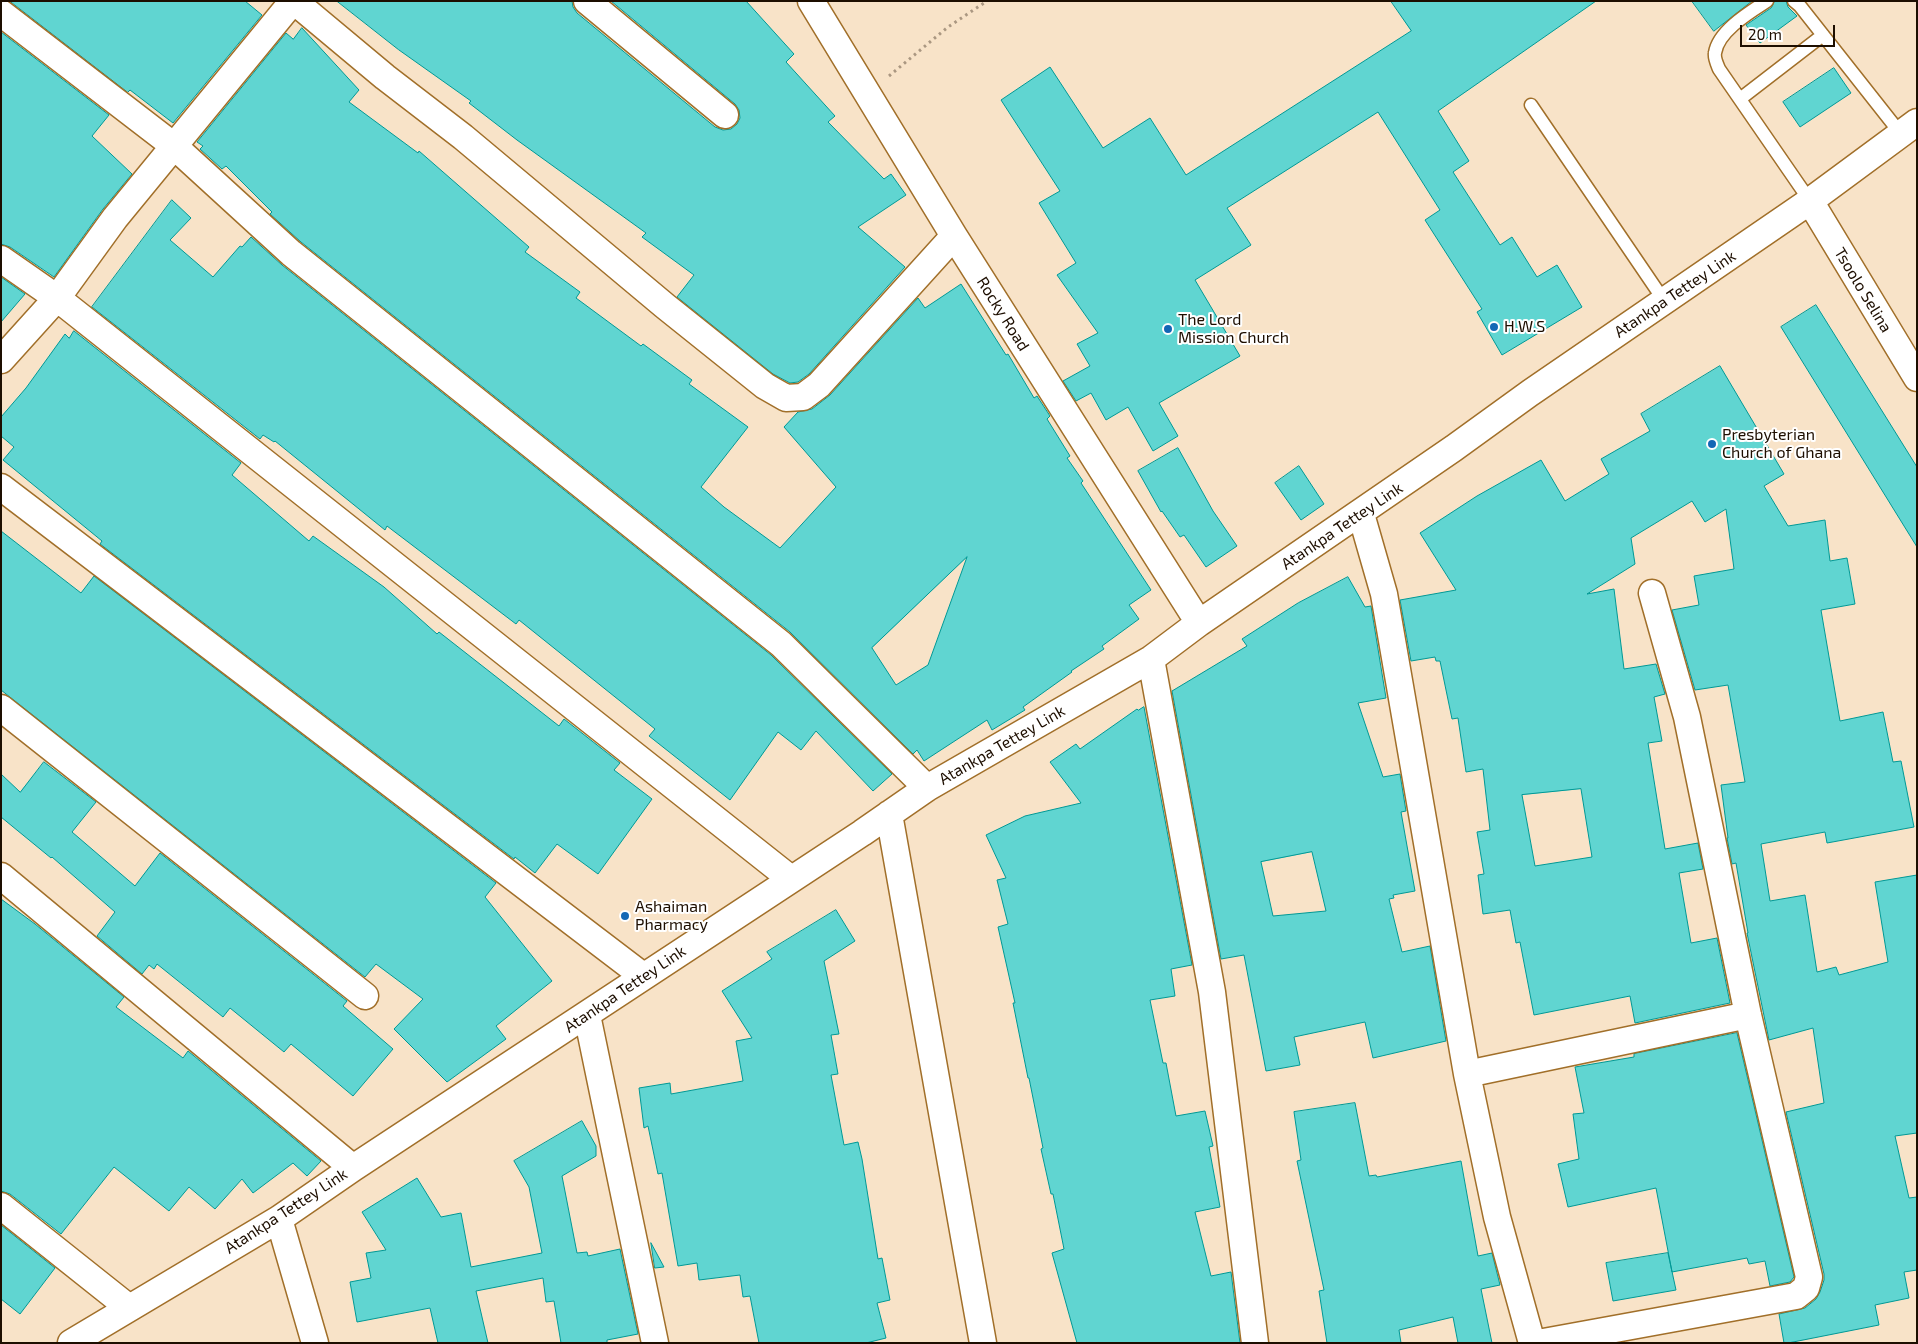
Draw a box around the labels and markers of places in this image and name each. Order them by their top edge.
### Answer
place label: The Lord Mission Church [1178,310,1289,348]
place label: H.W.S [1504,317,1545,337]
marker: H.W.S [1488,321,1500,333]
marker: The Lord Mission Church [1162,323,1174,335]
place label: Presbyterian Church of Ghana [1722,425,1841,463]
marker: Presbyterian Church of Ghana [1706,438,1718,450]
place label: Ashaiman Pharmacy [635,897,708,935]
marker: Ashaiman Pharmacy [619,910,631,922]

